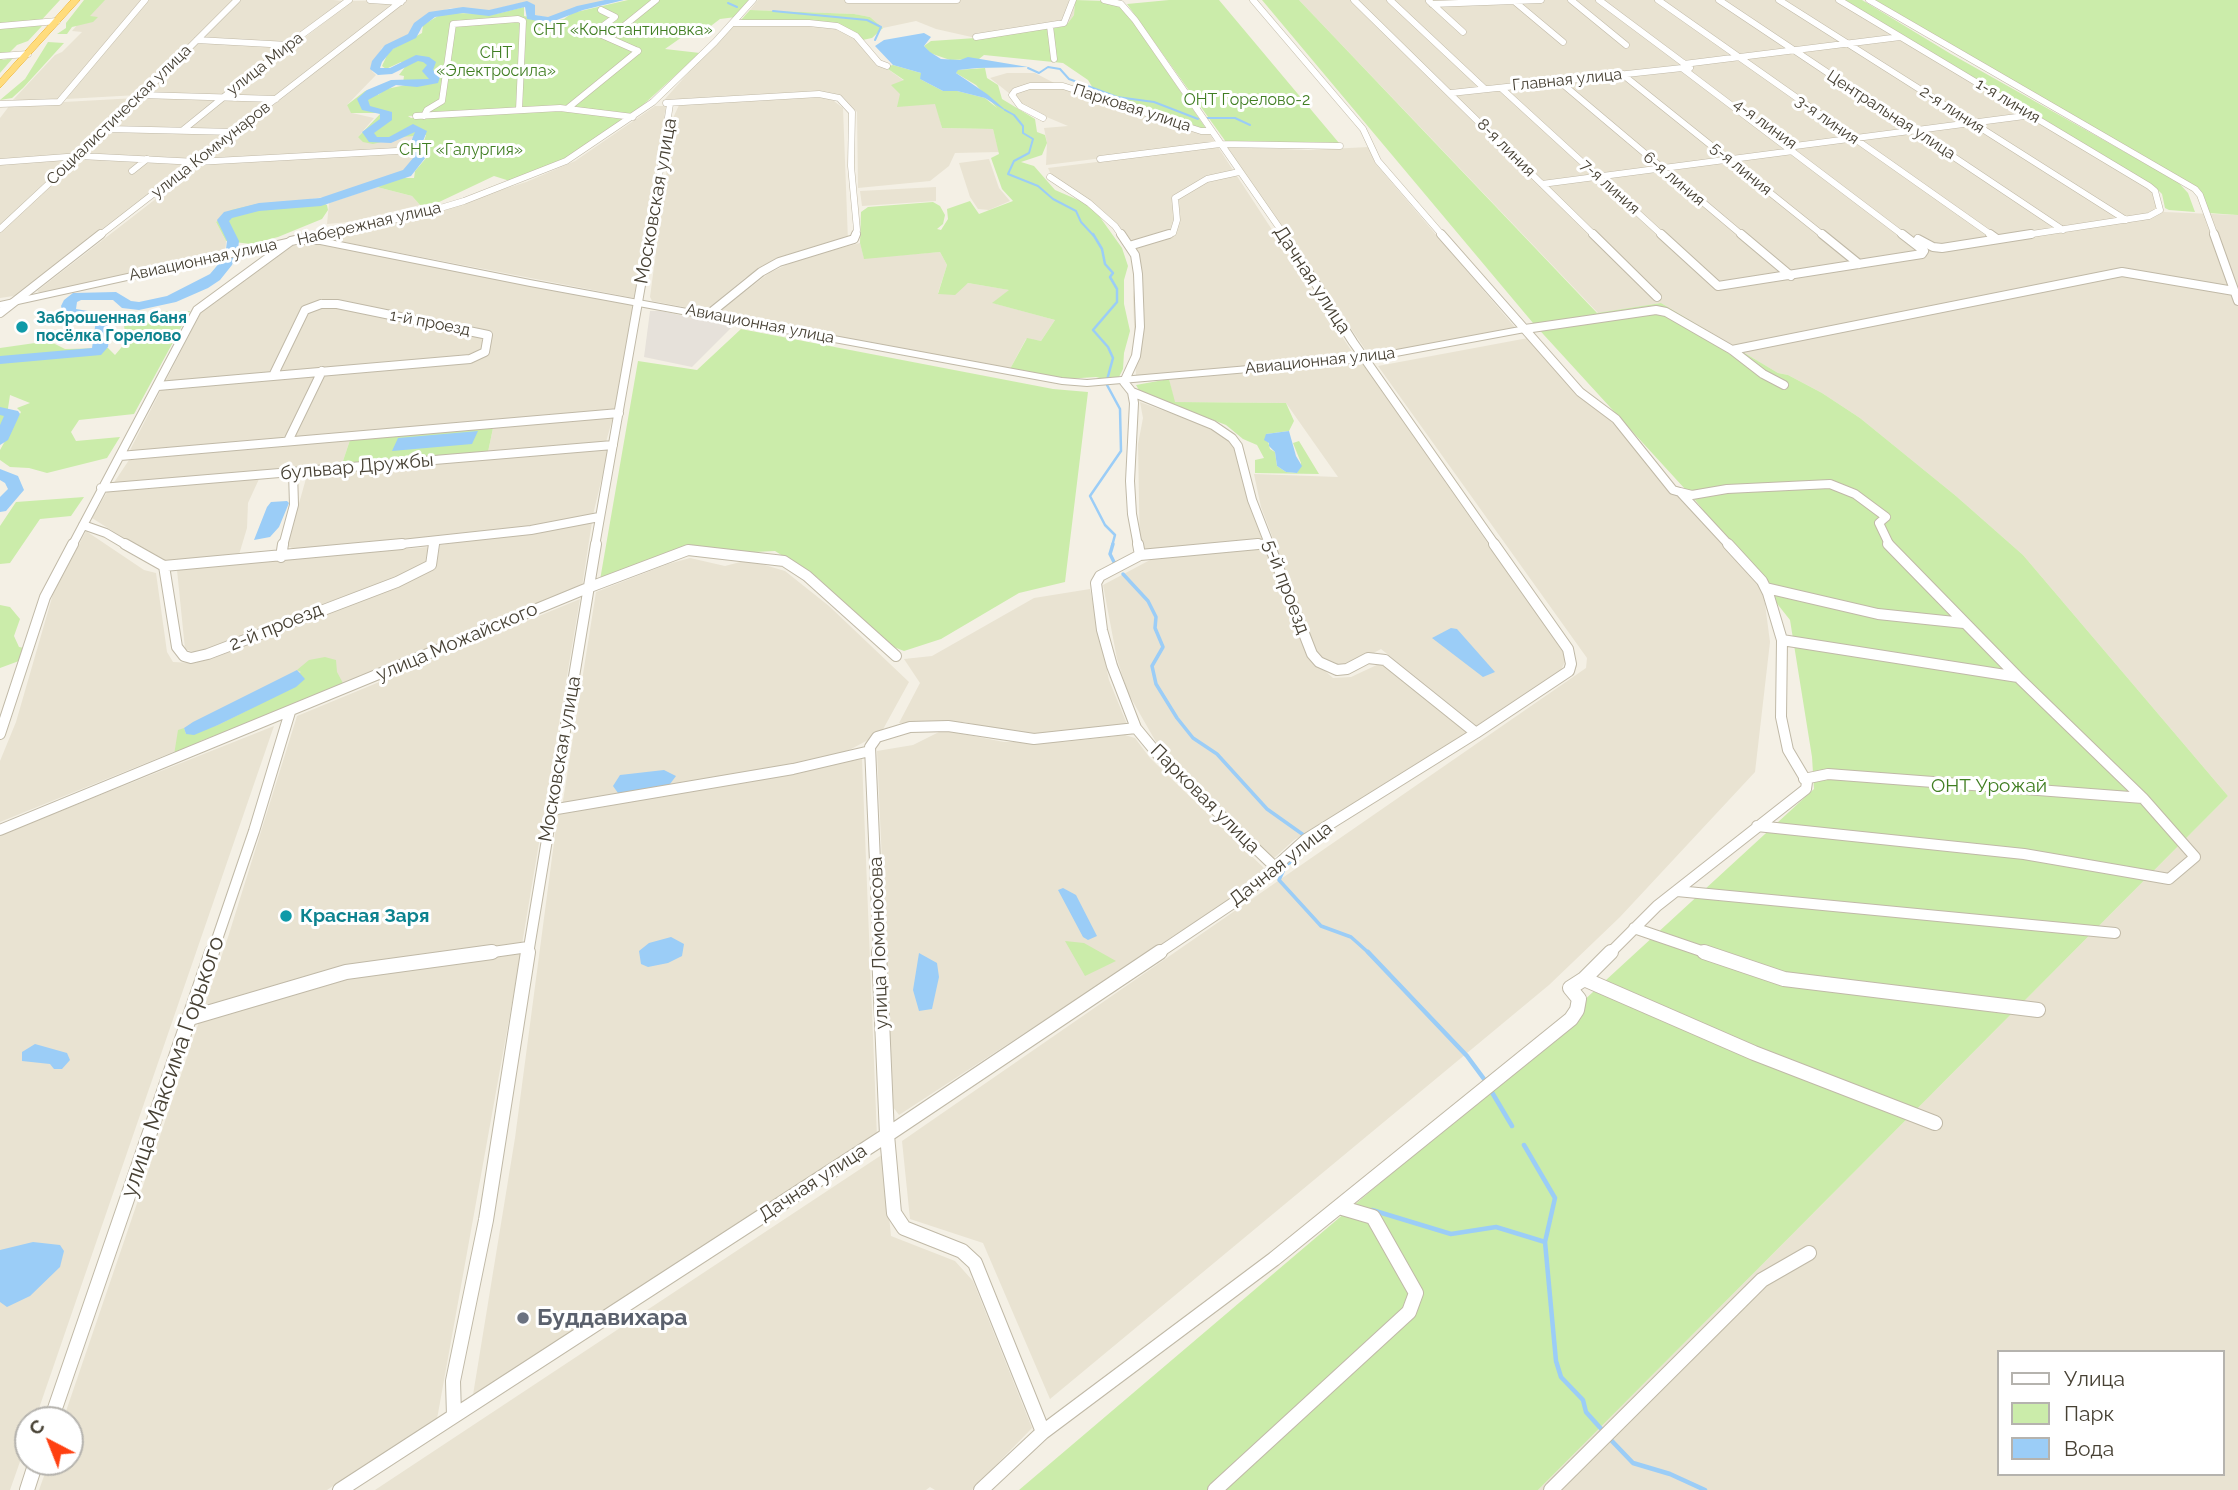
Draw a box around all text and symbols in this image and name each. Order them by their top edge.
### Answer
park label: СНТ «Константиновка» [533,20,713,40]
street label: улица Мира [223,28,307,100]
street label: Социалистическая улица [43,41,195,189]
park label: СНТ «Электросила» [436,43,556,81]
street label: Главная улица [1511,65,1623,95]
street label: Центральная улица [1823,66,1959,164]
street label: 1-я линия [1972,74,2044,128]
street label: Парковая улица [1071,80,1193,136]
street label: 2-я линия [1916,82,1988,138]
park label: ОНТ Горелово-2 [1184,90,1310,110]
street label: 3-я линия [1791,91,1863,149]
street label: 4-я линия [1730,95,1800,153]
street label: улица Коммунаров [148,98,274,202]
street label: 8-я линия [1473,115,1539,181]
street label: Московская улица [630,116,682,286]
street label: 5-я линия [1706,138,1776,200]
park label: СНТ «Галургия» [399,140,523,160]
street label: 6-я линия [1639,148,1709,210]
street label: 7-я линия [1576,155,1644,219]
street label: Набережная улица [295,198,443,250]
street label: Дачная улица [1269,222,1355,338]
street label: Авиационная улица [127,235,279,285]
street label: Авиационная улица [684,300,836,348]
street label: 1-й проезд [388,306,472,340]
place label: Заброшенная баня посёлка Горелово [36,308,187,346]
marker: Заброшенная баня посёлка Горелово [14,319,30,335]
street label: Авиационная улица [1244,344,1396,378]
street label: бульвар Дружбы [279,449,435,485]
street label: 5-й проезд [1258,537,1314,637]
street label: 2-й проезд [226,598,326,656]
street label: улица Можайского [373,598,541,686]
street label: Московская улица [534,674,586,844]
street label: Парковая улица [1146,740,1264,858]
park label: ОНТ Урожай [1931,775,2047,797]
street label: Дачная улица [1225,817,1337,911]
street label: улица Ломоносова [865,856,893,1030]
place label: Красная Заря [300,905,429,927]
marker: Красная Заря [278,908,294,924]
street label: улица Максима Горького [115,933,231,1201]
street label: Дачная улица [755,1140,871,1226]
place label: Буддавихара [537,1304,687,1332]
marker: Буддавихара [515,1310,531,1326]
legend [1996,1350,2224,1476]
text: Улица [2064,1366,2125,1391]
text: Парк [2064,1401,2114,1426]
north arrow [14,1406,84,1476]
text: С [24,1414,48,1439]
text: Вода [2064,1436,2114,1461]

